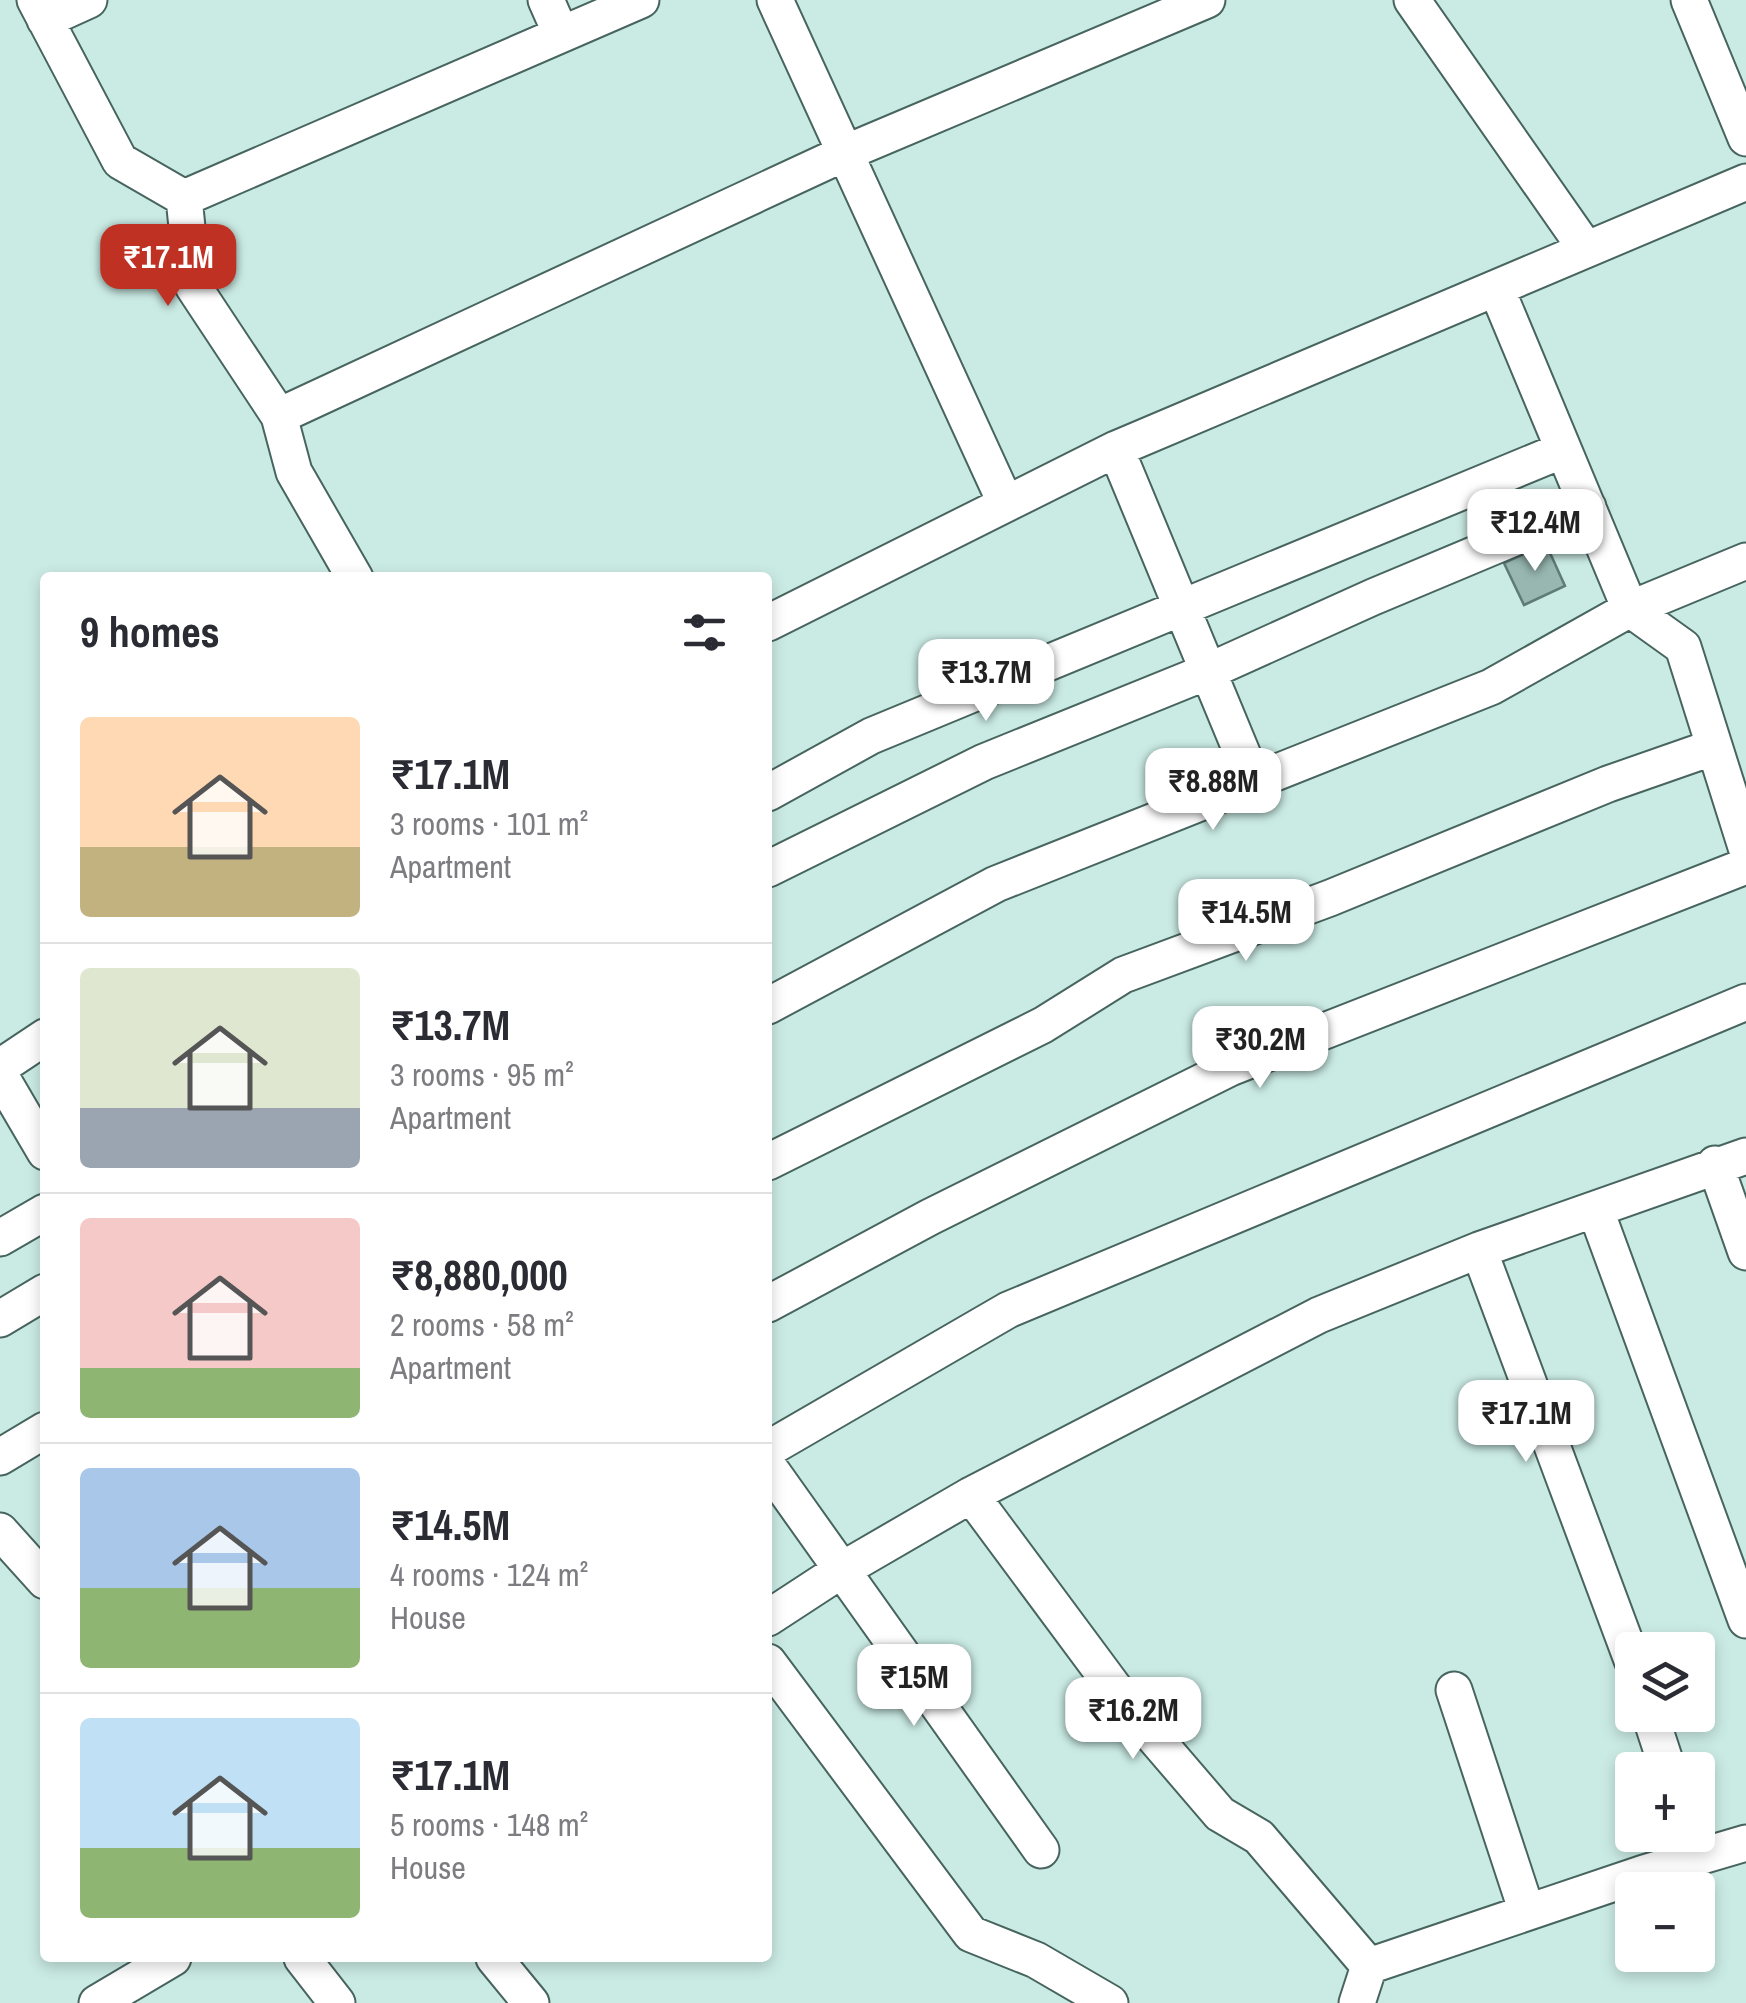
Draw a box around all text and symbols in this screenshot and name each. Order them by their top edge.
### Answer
pin: ₹17.1M [87,224,249,309]
text: ₹17.1M [122,235,214,278]
pin: ₹12.4M [1454,489,1616,574]
text: ₹12.4M [1489,500,1581,543]
text: 9 homes [80,604,220,660]
icon: filters [677,605,732,660]
pin: ₹13.7M [905,639,1067,724]
text: ₹13.7M [940,650,1032,693]
text: ₹17.1M [390,746,510,802]
pin: ₹8.88M [1132,748,1294,833]
icon: home [160,757,280,877]
text: ₹8.88M [1167,759,1259,802]
text: 3 rooms · 101 m² [390,802,588,845]
text: Apartment [390,845,511,888]
pin: ₹14.5M [1165,879,1327,964]
text: ₹14.5M [1200,890,1292,933]
text: ₹13.7M [390,997,510,1053]
pin: ₹30.2M [1179,1006,1341,1091]
icon: home [160,1008,280,1128]
text: ₹30.2M [1214,1017,1306,1060]
text: 3 rooms · 95 m² [390,1053,574,1096]
text: Apartment [390,1096,511,1139]
text: ₹8,880,000 [390,1247,568,1303]
icon: home [160,1258,280,1378]
text: 2 rooms · 58 m² [390,1303,574,1346]
text: Apartment [390,1346,511,1389]
pin: ₹17.1M [1445,1380,1607,1465]
text: ₹17.1M [1480,1391,1572,1434]
text: ₹14.5M [390,1497,510,1553]
icon: home [160,1508,280,1628]
text: 4 rooms · 124 m² [390,1553,588,1596]
text: House [390,1596,466,1639]
map controls [1615,1632,1715,1972]
button: layers [1615,1632,1715,1732]
pin: ₹15M [855,1644,973,1729]
text: ₹15M [879,1655,949,1698]
pin: ₹16.2M [1052,1677,1214,1762]
text: ₹16.2M [1087,1688,1179,1731]
text: ₹17.1M [390,1747,510,1803]
button: + [1615,1752,1715,1852]
icon: home [160,1758,280,1878]
text: 5 rooms · 148 m² [390,1803,588,1846]
text: House [390,1846,466,1889]
button: − [1615,1872,1715,1972]

